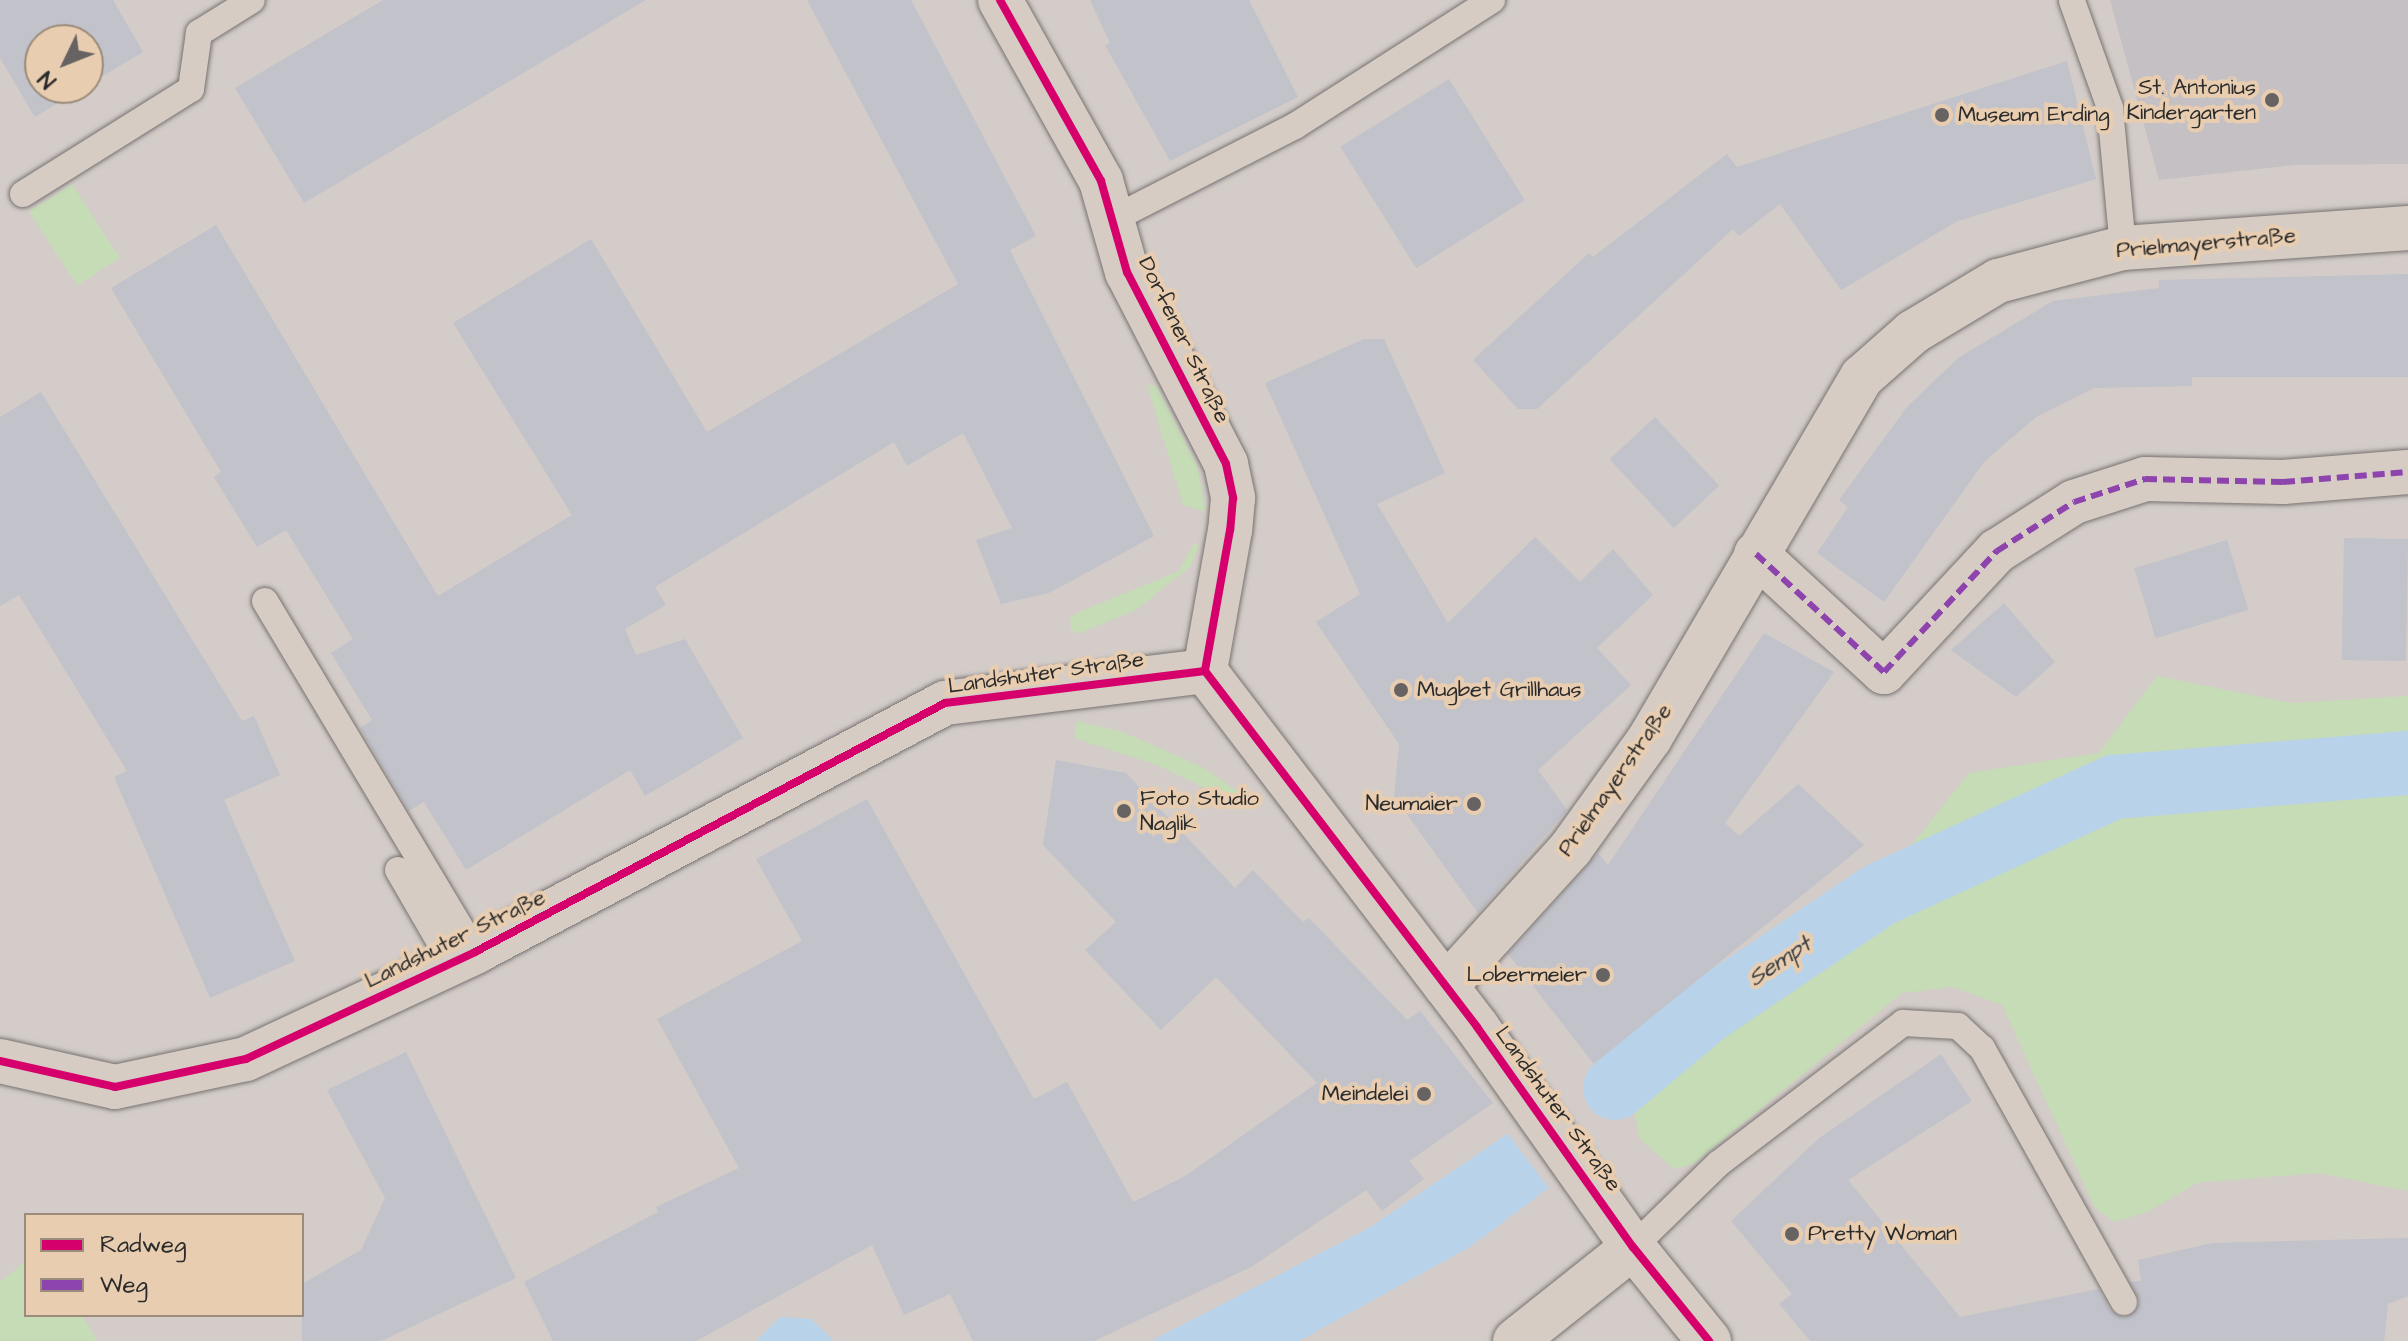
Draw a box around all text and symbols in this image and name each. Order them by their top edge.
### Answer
north arrow [24,24,104,104]
text: N [32,64,64,95]
place label: St. Antonius Kindergarten [2127,74,2256,126]
marker: St. Antonius Kindergarten [2263,91,2281,109]
place label: Museum Erding [1958,102,2110,128]
marker: Museum Erding [1933,106,1951,124]
street label: Prielmayerstraße [2115,222,2297,264]
street label: Dorfener Straße [1132,253,1236,427]
street label: Landshuter Straße [946,646,1146,700]
place label: Mugbet Grillhaus [1417,677,1582,703]
marker: Mugbet Grillhaus [1392,681,1410,699]
street label: Prielmayerstraße [1553,699,1677,861]
place label: Foto Studio Naglik [1140,785,1259,836]
place label: Neumaier [1365,791,1458,817]
marker: Neumaier [1465,795,1483,813]
marker: Foto Studio Naglik [1115,802,1133,820]
street label: Landshuter Straße [360,884,550,994]
water label: Sempt [1743,930,1817,994]
place label: Lobermeier [1467,962,1587,988]
marker: Lobermeier [1594,966,1612,984]
street label: Landshuter Straße [1489,1021,1627,1197]
place label: Meindelei [1322,1081,1408,1107]
marker: Meindelei [1415,1085,1433,1103]
legend [24,1213,304,1317]
place label: Pretty Woman [1808,1221,1957,1247]
marker: Pretty Woman [1783,1225,1801,1243]
text: Radweg [100,1228,186,1262]
text: Weg [100,1268,148,1302]

